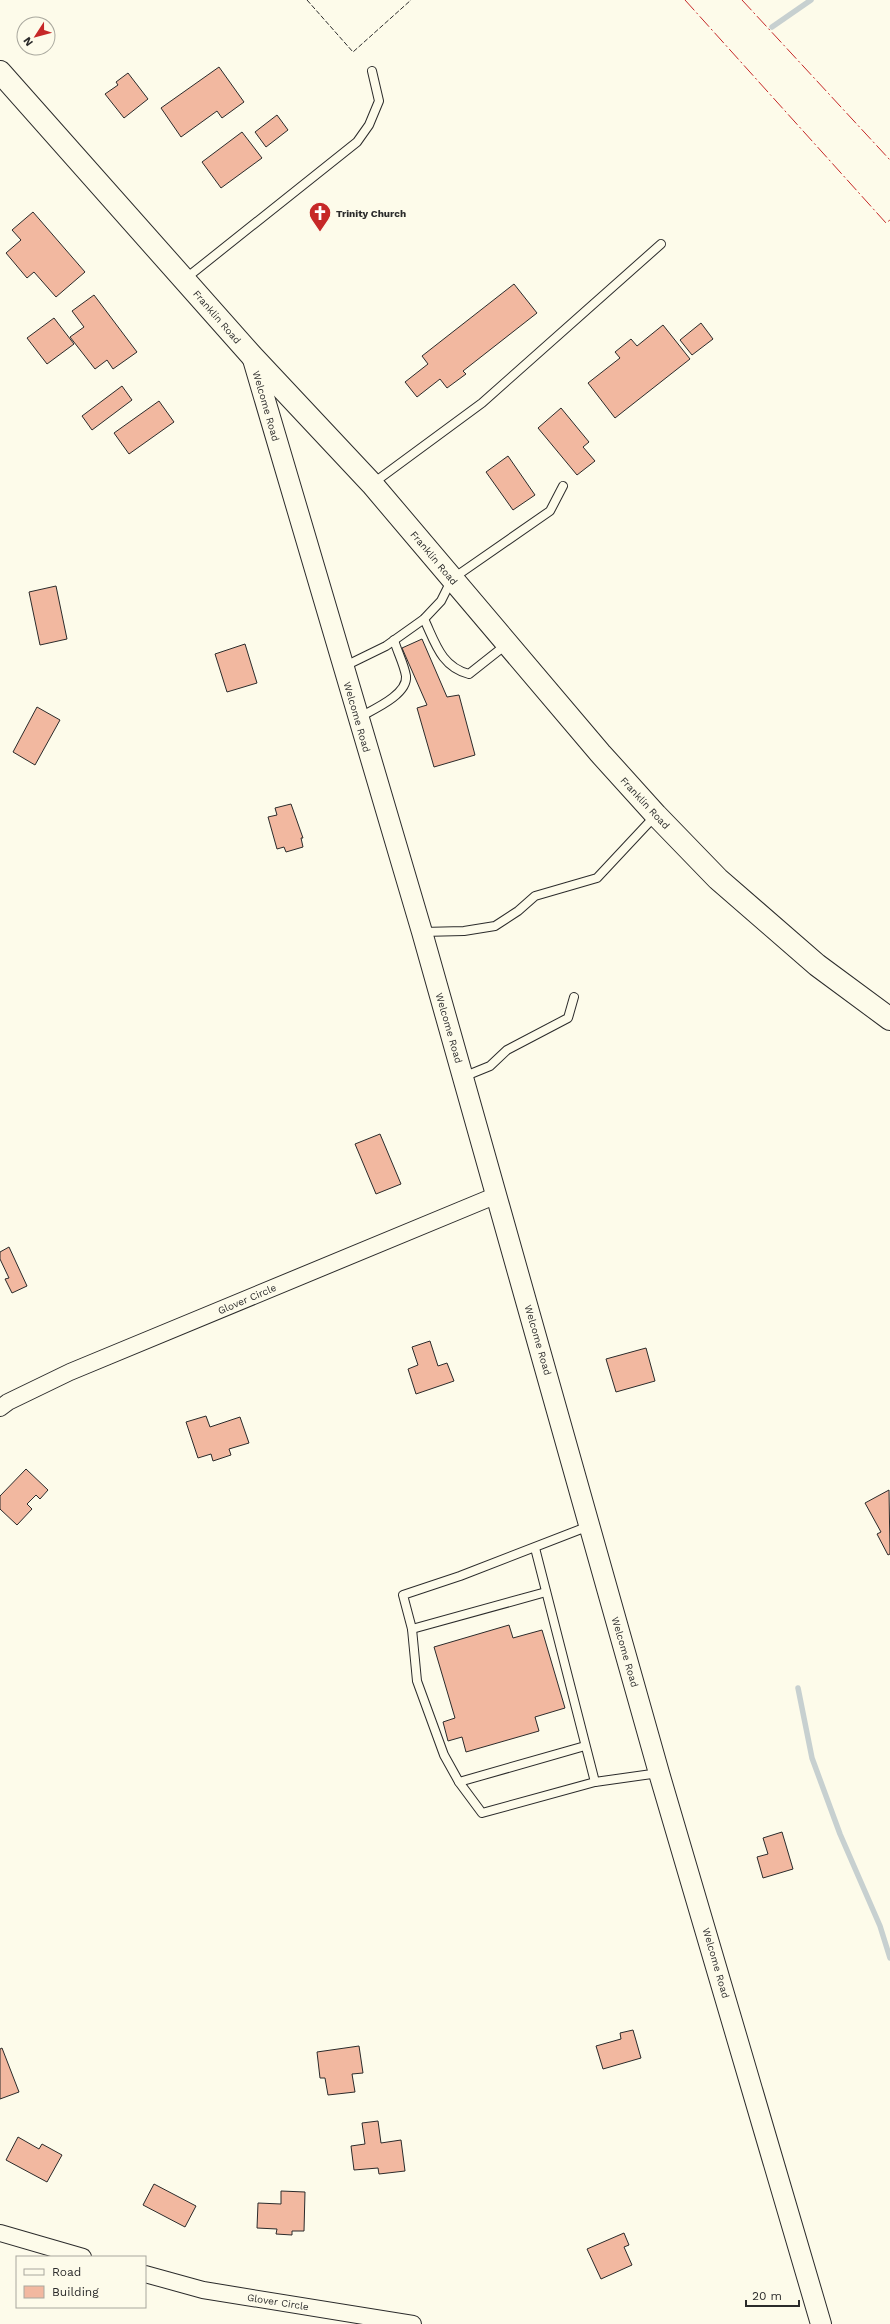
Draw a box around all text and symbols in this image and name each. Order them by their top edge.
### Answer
north arrow [16,16,56,56]
text: N [21,34,36,49]
church icon: Trinity Church [307,200,333,233]
place label: Trinity Church [336,208,406,219]
street label: Franklin Road [191,288,243,346]
street label: Welcome Road [251,369,281,443]
street label: Franklin Road [408,529,460,587]
street label: Welcome Road [342,680,372,754]
street label: Franklin Road [618,775,672,831]
street label: Welcome Road [434,991,464,1065]
street label: Glover Circle [216,1282,278,1316]
street label: Welcome Road [523,1303,553,1377]
street label: Welcome Road [610,1615,640,1689]
street label: Welcome Road [701,1926,731,2000]
legend [16,2256,146,2308]
text: Road [52,2265,81,2279]
scale bar [746,2282,799,2308]
text: Building [52,2285,99,2299]
text: 20 m [752,2289,782,2303]
street label: Glover Circle [246,2292,310,2312]

